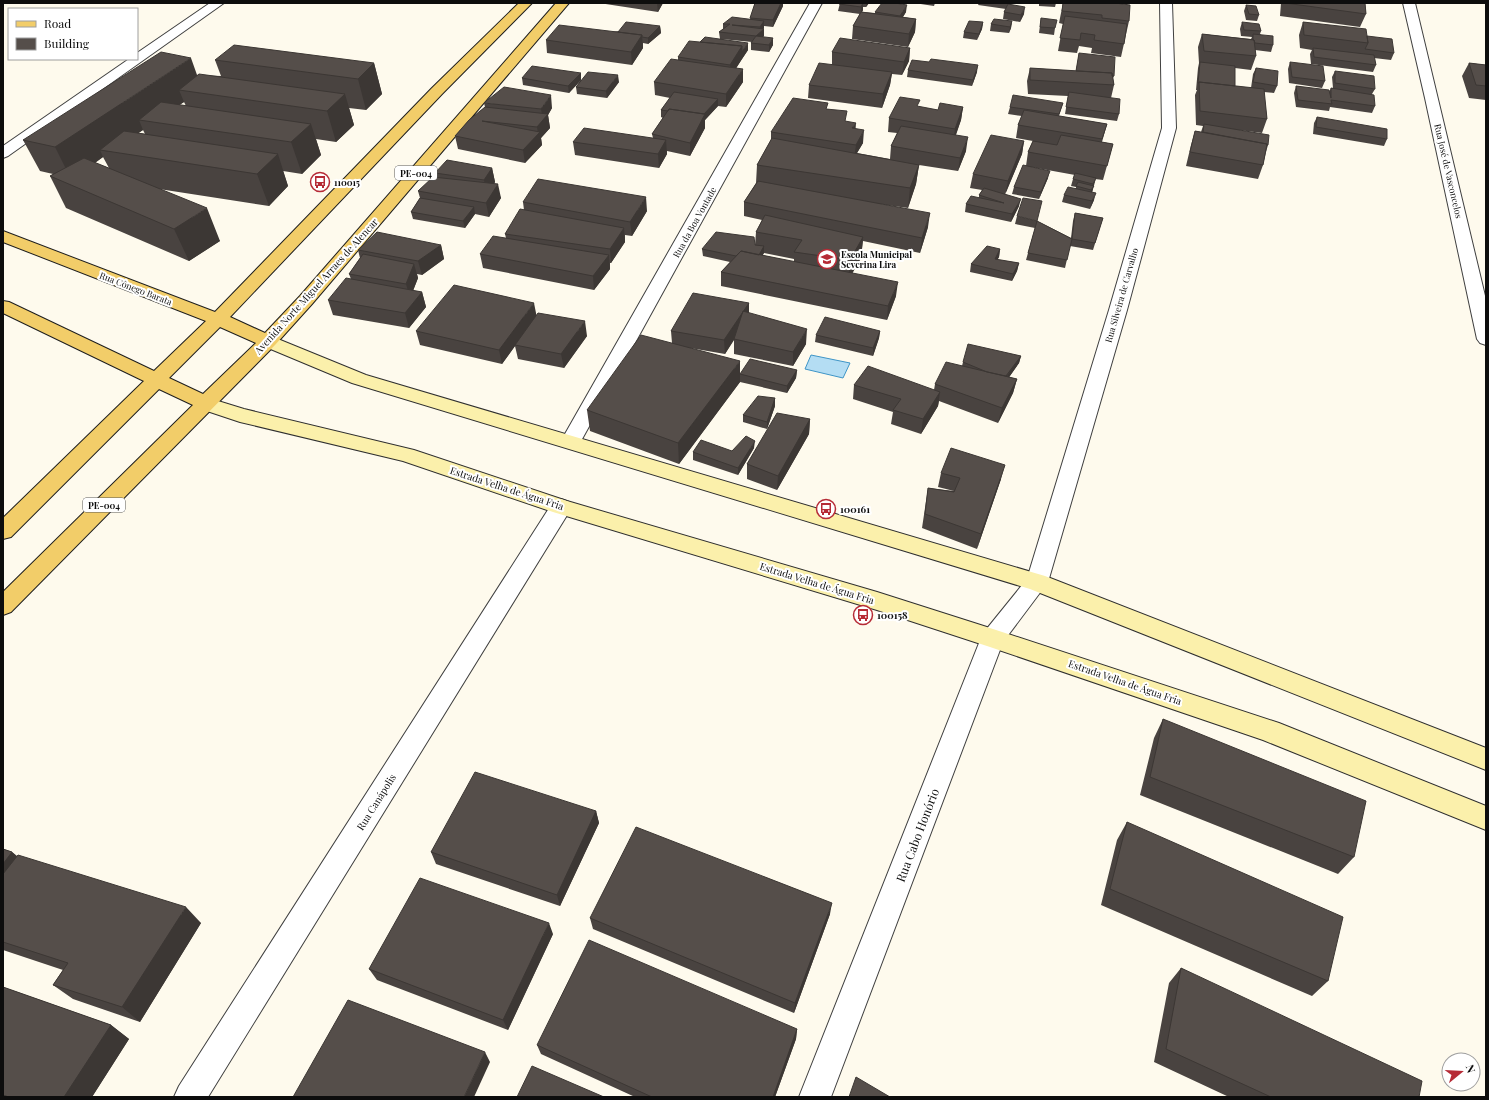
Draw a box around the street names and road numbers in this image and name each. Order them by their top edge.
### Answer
street label: Rua José de Vasconcelos [1432,123,1466,219]
road number: PE-004 [395,166,437,180]
street label: Rua da Boa Vontade [670,184,719,260]
street label: Avenida Norte Miguel Arraes de Alencar [250,215,381,358]
street label: Rua Silveira de Carvalho [1102,246,1140,344]
street label: Rua Cônego Barata [98,269,174,308]
street label: Estrada Velha de Água Fria [448,463,566,513]
road number: PE-004 [83,498,125,512]
street label: Estrada Velha de Água Fria [758,559,876,607]
street label: Estrada Velha de Água Fria [1066,656,1184,708]
street label: Rua Canápolis [353,771,399,833]
street label: Rua Cabo Honório [892,786,942,884]

